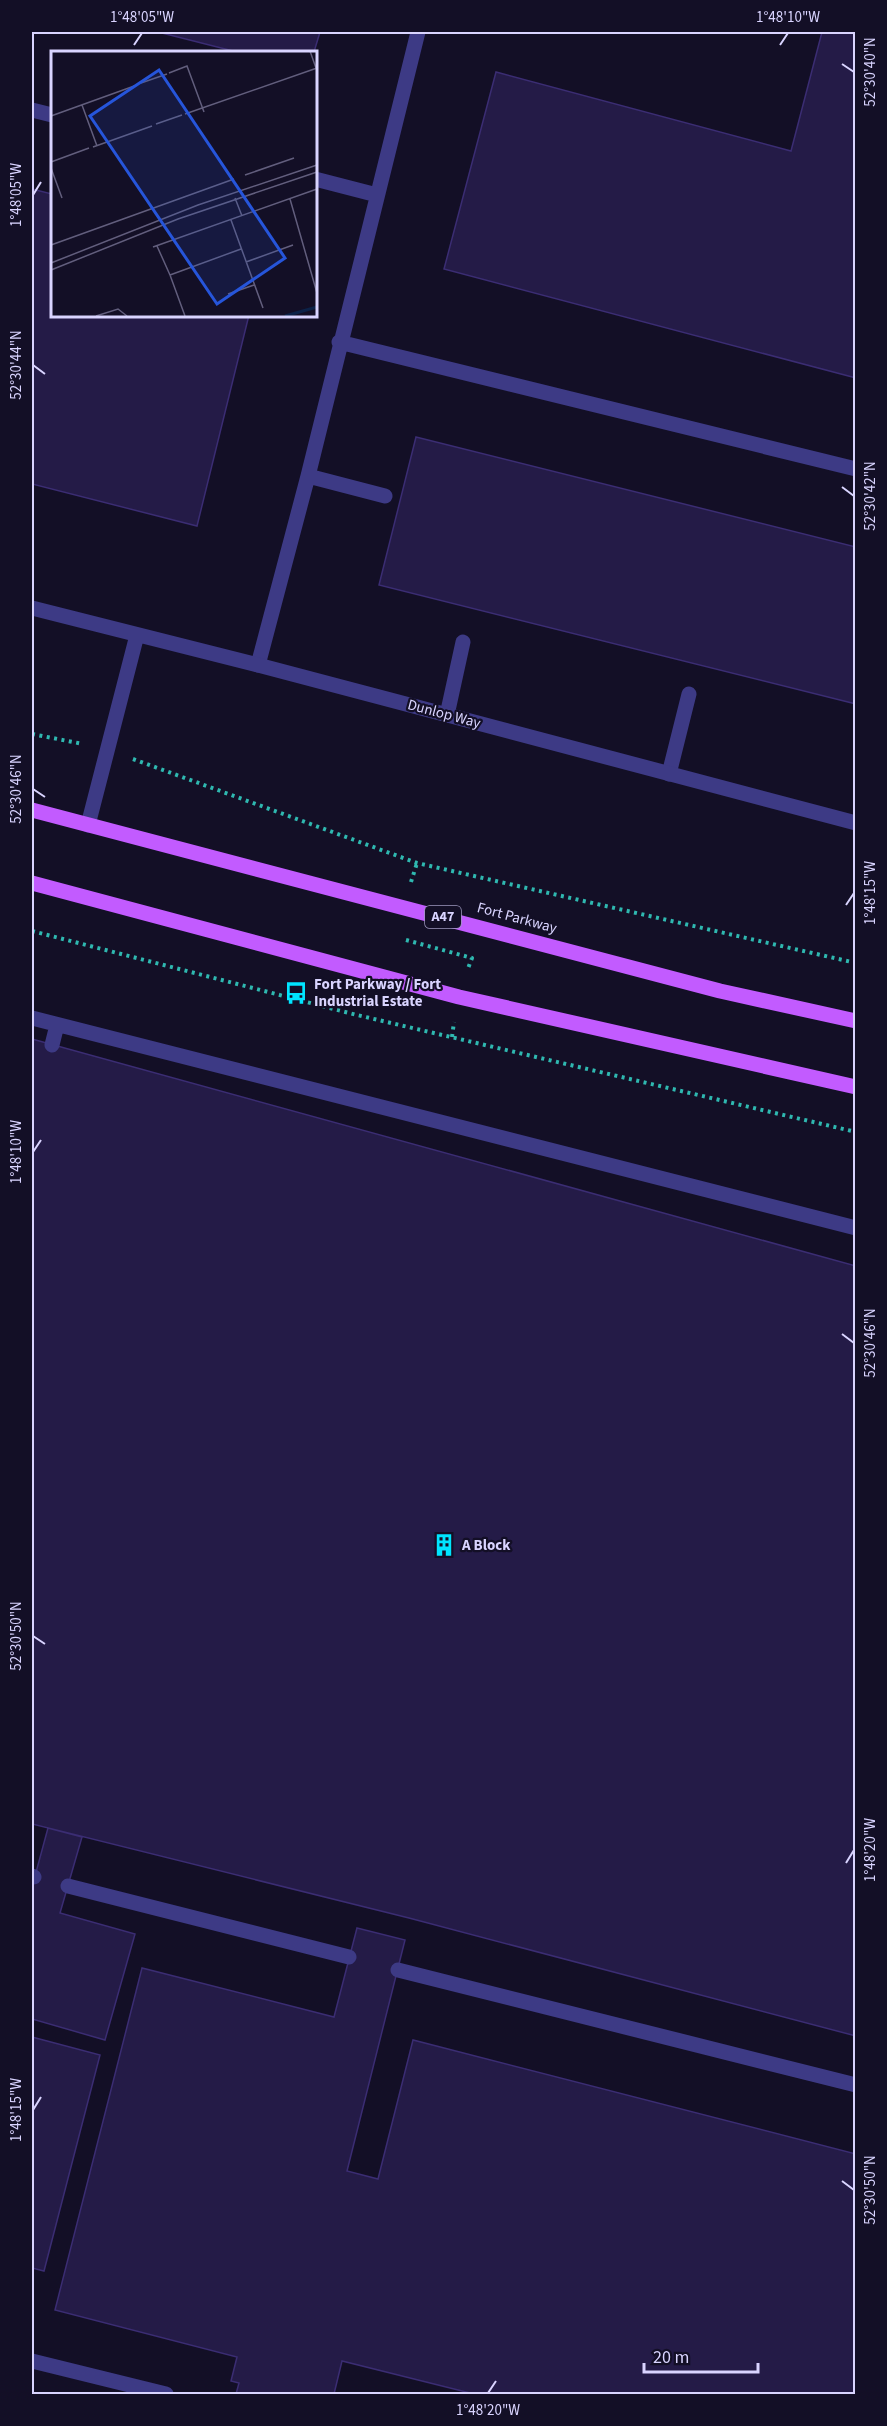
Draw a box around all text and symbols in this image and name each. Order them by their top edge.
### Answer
text: 1°48'05"W [110,7,174,28]
text: 1°48'10"W [756,7,820,28]
text: 52°30'40"N [860,37,881,107]
inset map [51,51,316,316]
text: 1°48'05"W [6,163,27,227]
text: 52°30'44"N [6,330,27,400]
text: 52°30'42"N [860,461,881,531]
street label: Dunlop Way [405,694,483,734]
text: 52°30'46"N [6,754,27,824]
text: 1°48'15"W [860,861,881,925]
street label: Fort Parkway [475,897,559,939]
road number: A47 [425,906,461,928]
place label: Fort Parkway / Fort Industrial Estate [314,974,441,1012]
bus stop icon: Fort Parkway / Fort Industrial Estate [283,980,309,1006]
text: 1°48'10"W [6,1120,27,1184]
text: 52°30'46"N [860,1308,881,1378]
building icon: A Block [431,1532,457,1558]
place label: A Block [461,1535,511,1556]
text: 52°30'50"N [6,1601,27,1671]
text: 1°48'20"W [860,1818,881,1882]
text: 1°48'15"W [6,2078,27,2142]
text: 52°30'50"N [860,2155,881,2225]
scale bar [644,2336,758,2374]
text: 20 m [653,2345,689,2370]
text: 1°48'20"W [456,2400,520,2421]

